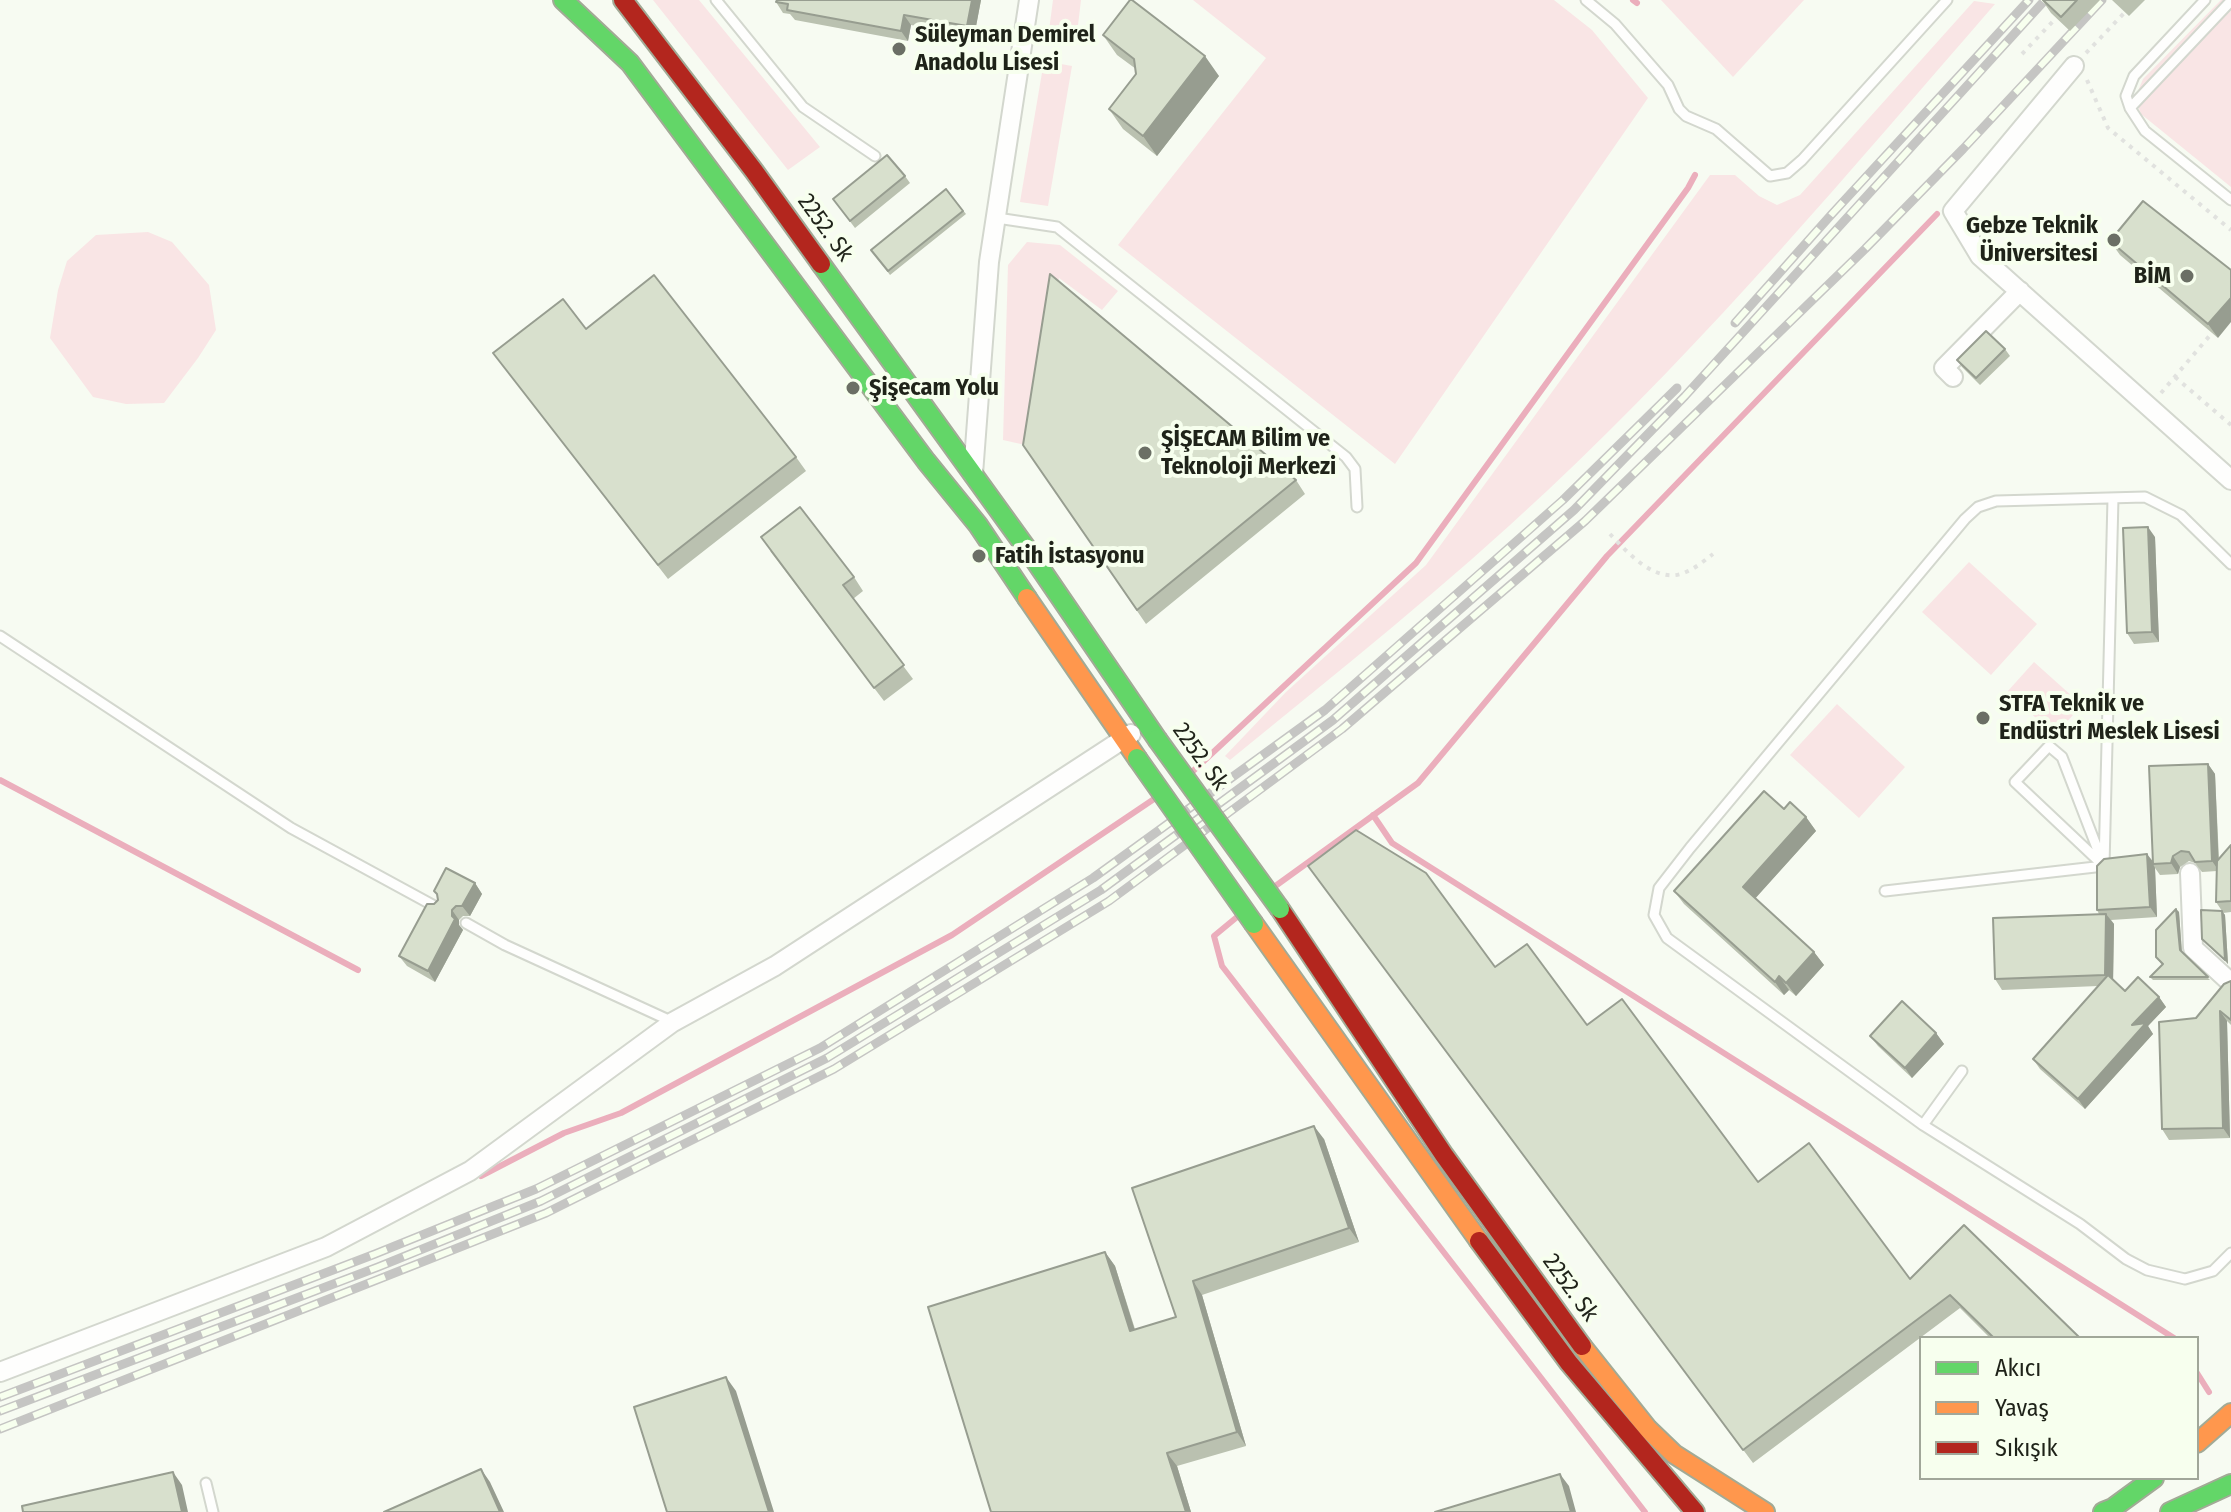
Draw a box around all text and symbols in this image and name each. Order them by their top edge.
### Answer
place label: Süleyman Demirel Anadolu Lisesi [915,21,1095,77]
marker: Süleyman Demirel Anadolu Lisesi [890,40,908,58]
street label: 2252. Sk [791,189,859,267]
place label: Gebze Teknik Üniversitesi [1966,212,2098,268]
marker: Gebze Teknik Üniversitesi [2105,231,2123,249]
place label: BİM [2134,262,2171,290]
marker: BİM [2178,267,2196,285]
place label: Şişecam Yolu [869,374,999,402]
marker: Şişecam Yolu [844,379,862,397]
place label: ŞİŞECAM Bilim ve Teknoloji Merkezi [1161,425,1336,481]
marker: ŞİŞECAM Bilim ve Teknoloji Merkezi [1136,444,1154,462]
place label: Fatih İstasyonu [995,542,1145,570]
marker: Fatih İstasyonu [970,547,988,565]
place label: STFA Teknik ve Endüstri Meslek Lisesi [1999,690,2220,746]
marker: STFA Teknik ve Endüstri Meslek Lisesi [1974,709,1992,727]
street label: 2252. Sk [1166,718,1234,796]
street label: 2252. Sk [1536,1249,1604,1327]
legend [1919,1336,2199,1480]
text: Akıcı [1995,1354,2041,1382]
text: Yavaş [1995,1394,2049,1422]
text: Sıkışık [1995,1434,2058,1462]

